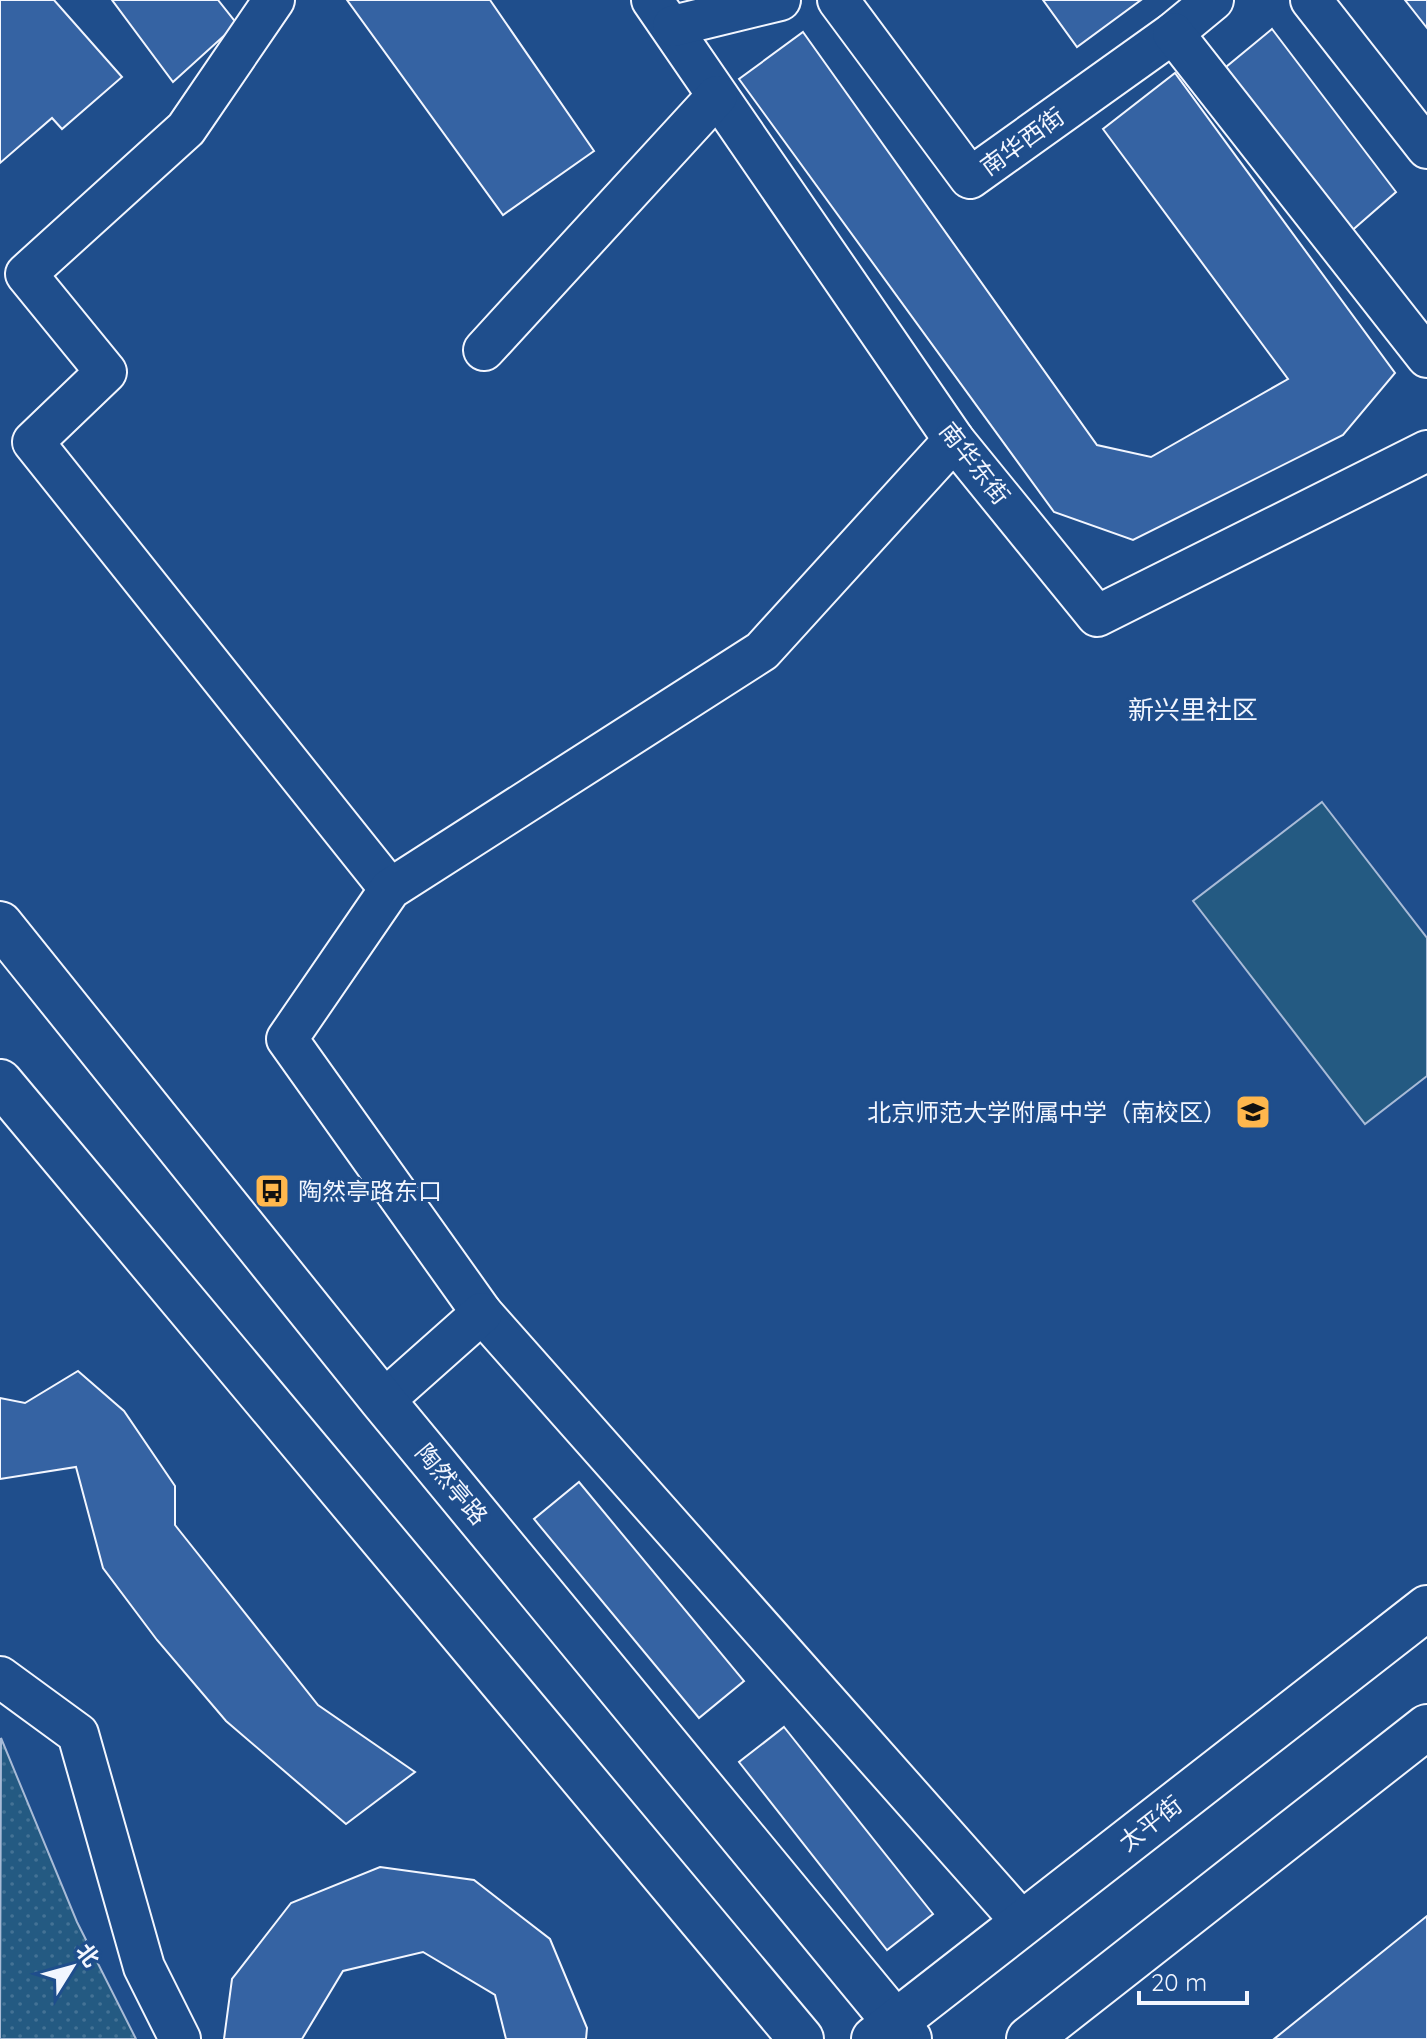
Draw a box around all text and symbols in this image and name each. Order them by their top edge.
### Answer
street label: 南华西街 [974,101,1070,181]
street label: 南华东街 [934,416,1016,510]
district label: 新兴里社区 [1128,693,1258,726]
school or university icon: 北京师范大学附属中学（南校区） [1234,1093,1272,1131]
place label: 北京师范大学附属中学（南校区） [867,1097,1227,1127]
bus stop icon: 陶然亭路东口 [253,1172,291,1210]
place label: 陶然亭路东口 [298,1176,442,1206]
street label: 陶然亭路 [410,1438,494,1530]
street label: 太平街 [1112,1789,1188,1857]
north arrow [32,1927,112,2007]
text: 北 [70,1938,106,1972]
scale bar [1139,1955,1247,2005]
text: 20 m [1151,1967,1207,1997]

